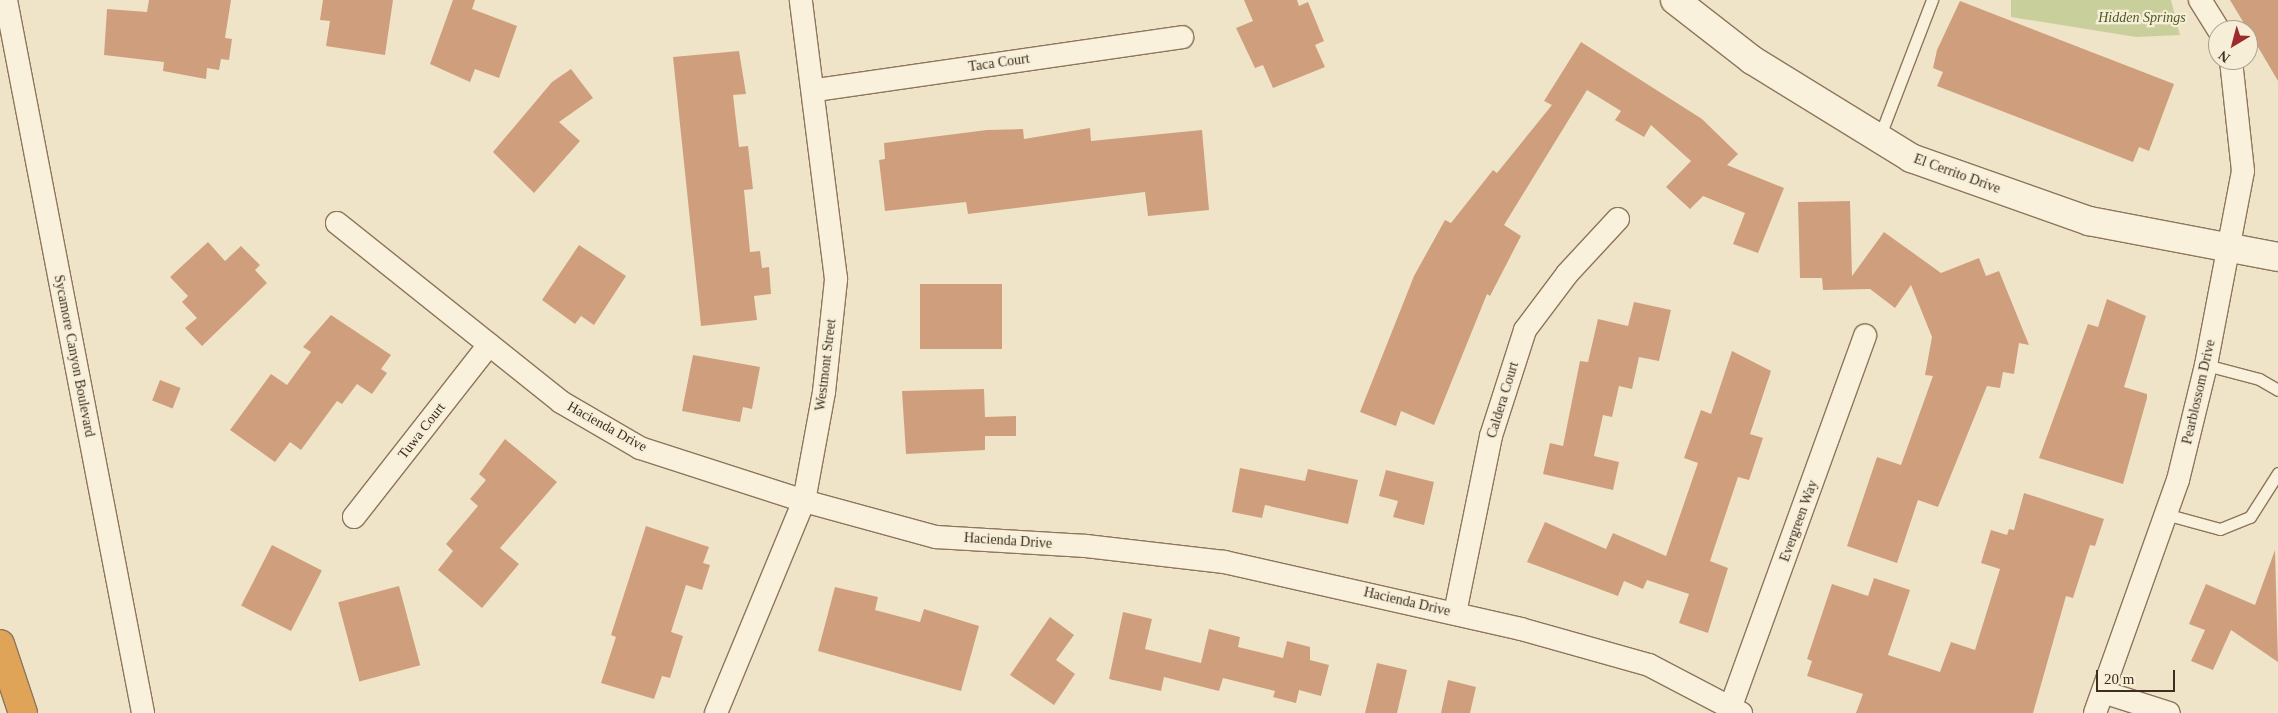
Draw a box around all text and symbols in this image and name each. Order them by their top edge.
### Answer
park label: Hidden Springs [2098,10,2186,26]
north arrow [2208,20,2258,70]
text: N [2216,48,2233,66]
street label: Taca Court [967,50,1031,76]
street label: El Cerrito Drive [1911,151,2003,197]
street label: Sycamore Canyon Boulevard [50,273,98,439]
street label: Westmont Street [812,318,840,412]
street label: Pearblossom Drive [2179,338,2219,446]
street label: Caldera Court [1483,360,1523,440]
street label: Hacienda Drive [564,398,650,456]
street label: Tuwa Court [395,400,449,462]
street label: Evergreen Way [1776,478,1822,564]
street label: Hacienda Drive [963,530,1053,552]
street label: Hacienda Drive [1362,584,1452,620]
scale bar [2098,660,2177,692]
text: 20 m [2104,671,2134,687]

